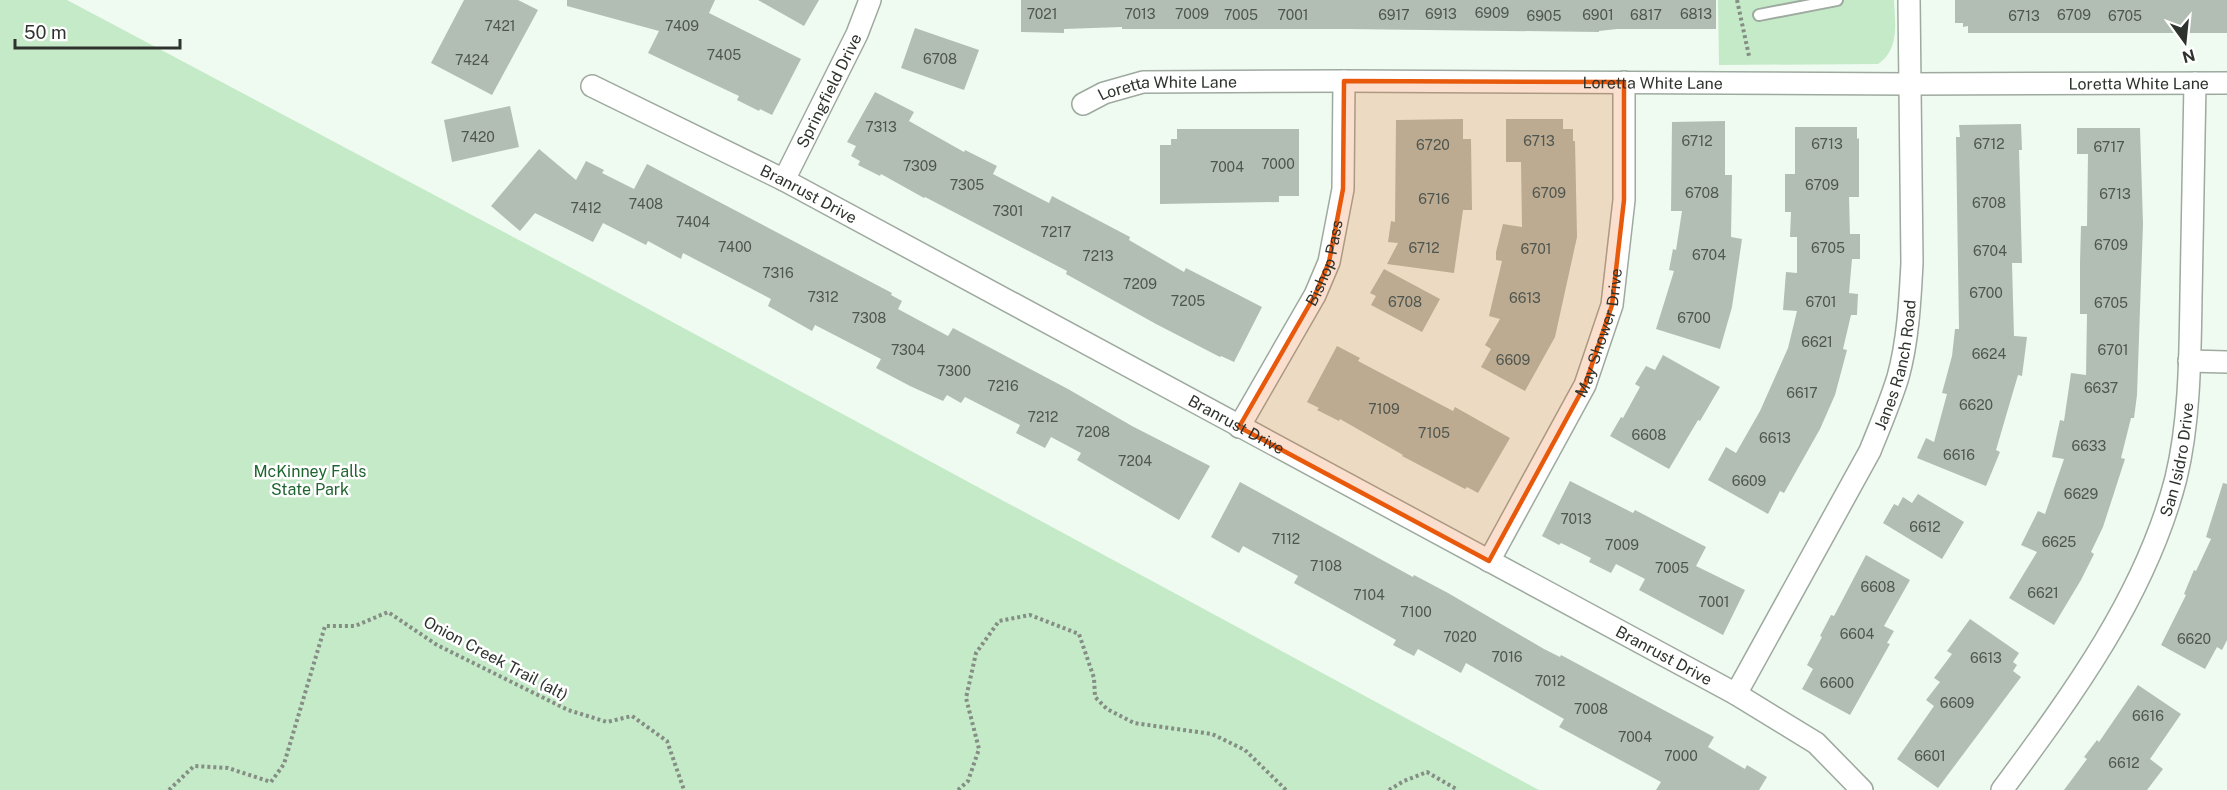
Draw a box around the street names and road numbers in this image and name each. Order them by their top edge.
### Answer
street label: Springfield Drive [793,30,866,151]
street label: Loretta White Lane [1095,73,1237,105]
street label: Loretta White Lane [1583,73,1723,93]
street label: Loretta White Lane [2069,74,2209,93]
street label: Branrust Drive [757,161,860,228]
street label: Bishop Pass [1302,219,1347,310]
street label: May Shower Drive [1571,267,1626,401]
street label: Janes Ranch Road [1871,299,1920,433]
street label: Branrust Drive [1185,391,1288,458]
street label: San Isidro Drive [2156,402,2197,519]
street label: Onion Creek Trail (alt) [420,612,571,705]
street label: Branrust Drive [1612,622,1715,689]

